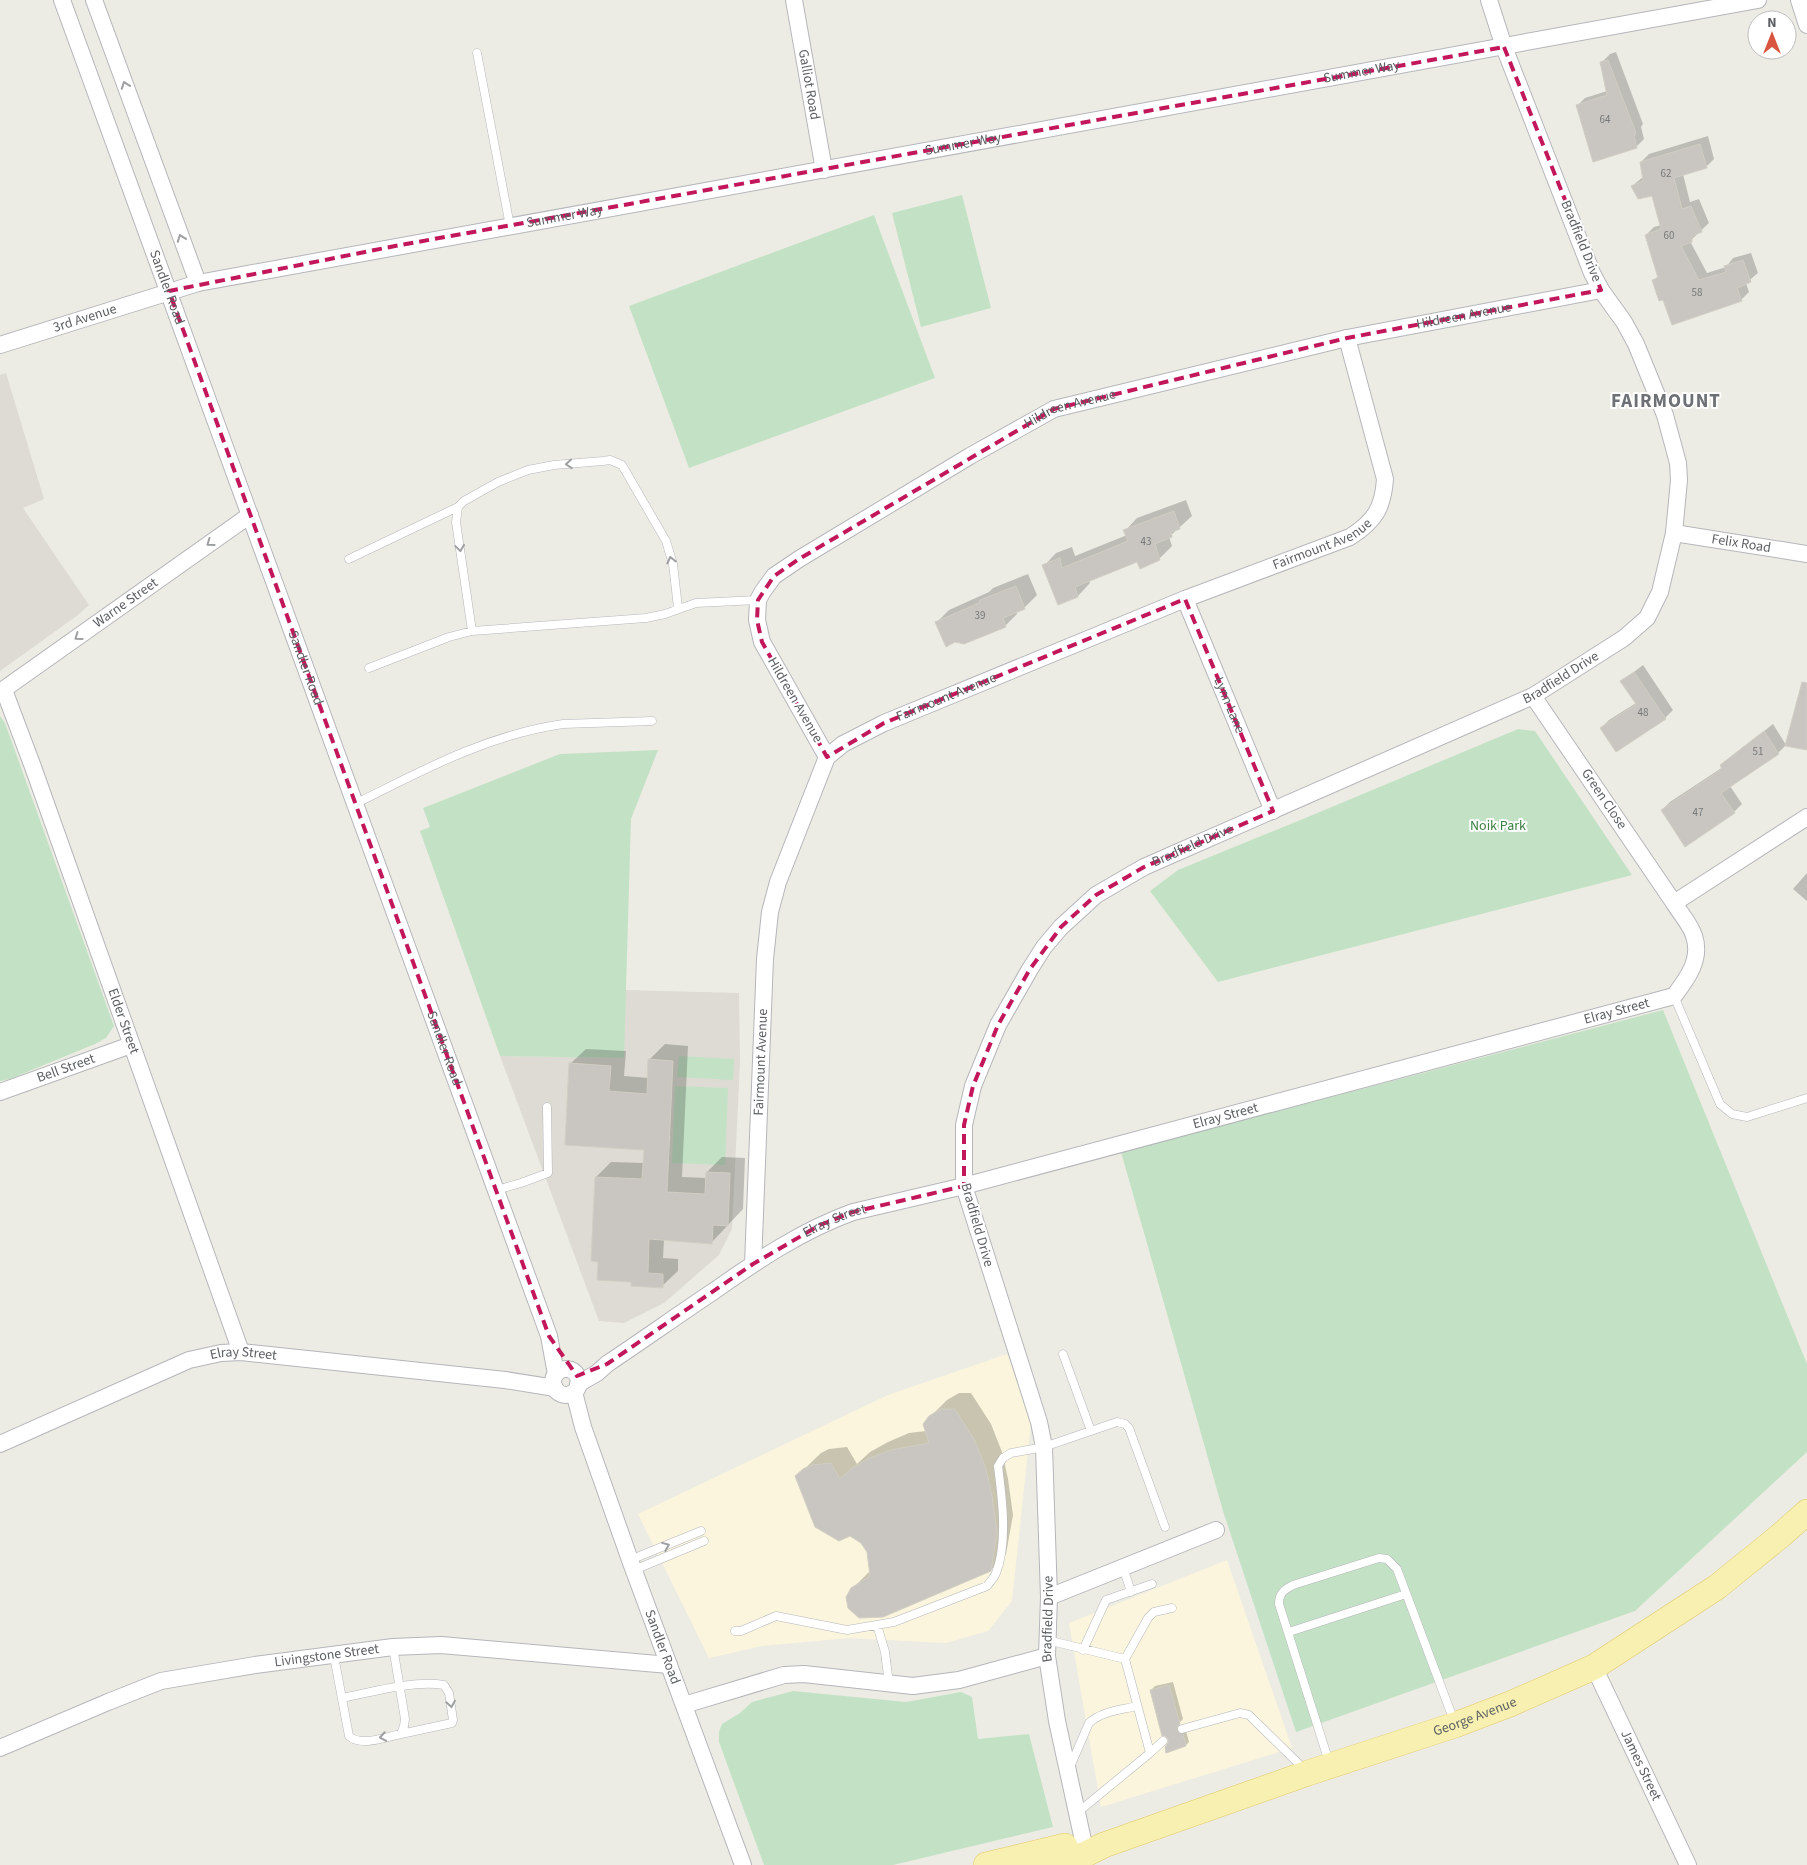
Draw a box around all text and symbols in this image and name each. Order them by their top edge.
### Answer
north arrow [1747,10,1797,60]
text: N [1767,13,1777,33]
street label: Galliot Road [793,48,825,122]
street label: Summer Way [1322,55,1402,89]
one-way arrow [121,81,131,90]
house number: 64 [1600,112,1611,127]
street label: Summer Way [923,127,1003,161]
house number: 62 [1661,166,1671,181]
street label: Bradfield Drive [1556,197,1607,285]
street label: Summer Way [525,200,605,233]
house number: 60 [1664,228,1674,243]
one-way arrow [177,234,187,242]
street label: Sandler Road [144,247,190,328]
house number: 58 [1692,285,1703,300]
street label: Hildreen Avenue [1415,297,1513,335]
street label: 3rd Avenue [51,299,119,338]
street label: Hildreen Avenue [1020,384,1118,434]
district label: FAIRMOUNT [1611,388,1721,415]
one-way arrow [565,458,573,469]
street label: Fairmount Avenue [1270,514,1377,575]
street label: Felix Road [1710,529,1772,558]
house number: 43 [1141,534,1151,549]
one-way arrow [207,537,216,546]
one-way arrow [454,544,465,552]
one-way arrow [666,556,677,565]
street label: Warne Street [89,573,162,633]
house number: 39 [975,608,985,623]
street label: Sandler Road [283,628,328,708]
one-way arrow [74,631,84,640]
street label: Bradfield Drive [1520,646,1603,709]
street label: Hildreen Avenue [762,653,828,747]
street label: Fairmount Avenue [893,668,1000,727]
street label: Lynn Lane [1208,674,1250,737]
house number: 48 [1638,705,1649,720]
house number: 51 [1753,744,1763,759]
street label: Green Close [1576,765,1632,833]
house number: 47 [1693,805,1703,820]
park label: Noik Park [1470,816,1526,836]
street label: Bradfield Drive [1149,819,1236,872]
street label: Elder Street [102,986,144,1057]
street label: Elray Street [1582,993,1652,1030]
street label: Sandler Road [421,1008,467,1089]
street label: Fairmount Avenue [749,1008,773,1116]
street label: Bell Street [34,1049,98,1088]
street label: Elray Street [1191,1098,1261,1134]
street label: Bradfield Drive [955,1181,999,1269]
street label: Elray Street [799,1199,868,1243]
street label: Elray Street [208,1342,278,1366]
one-way arrow [661,1541,670,1552]
street label: Bradfield Drive [1037,1575,1059,1664]
street label: Sandler Road [639,1607,685,1687]
street label: Livingstone Street [273,1639,380,1672]
street label: George Avenue [1431,1692,1520,1741]
one-way arrow [445,1700,455,1709]
street label: James Street [1615,1727,1666,1804]
one-way arrow [379,1732,388,1742]

